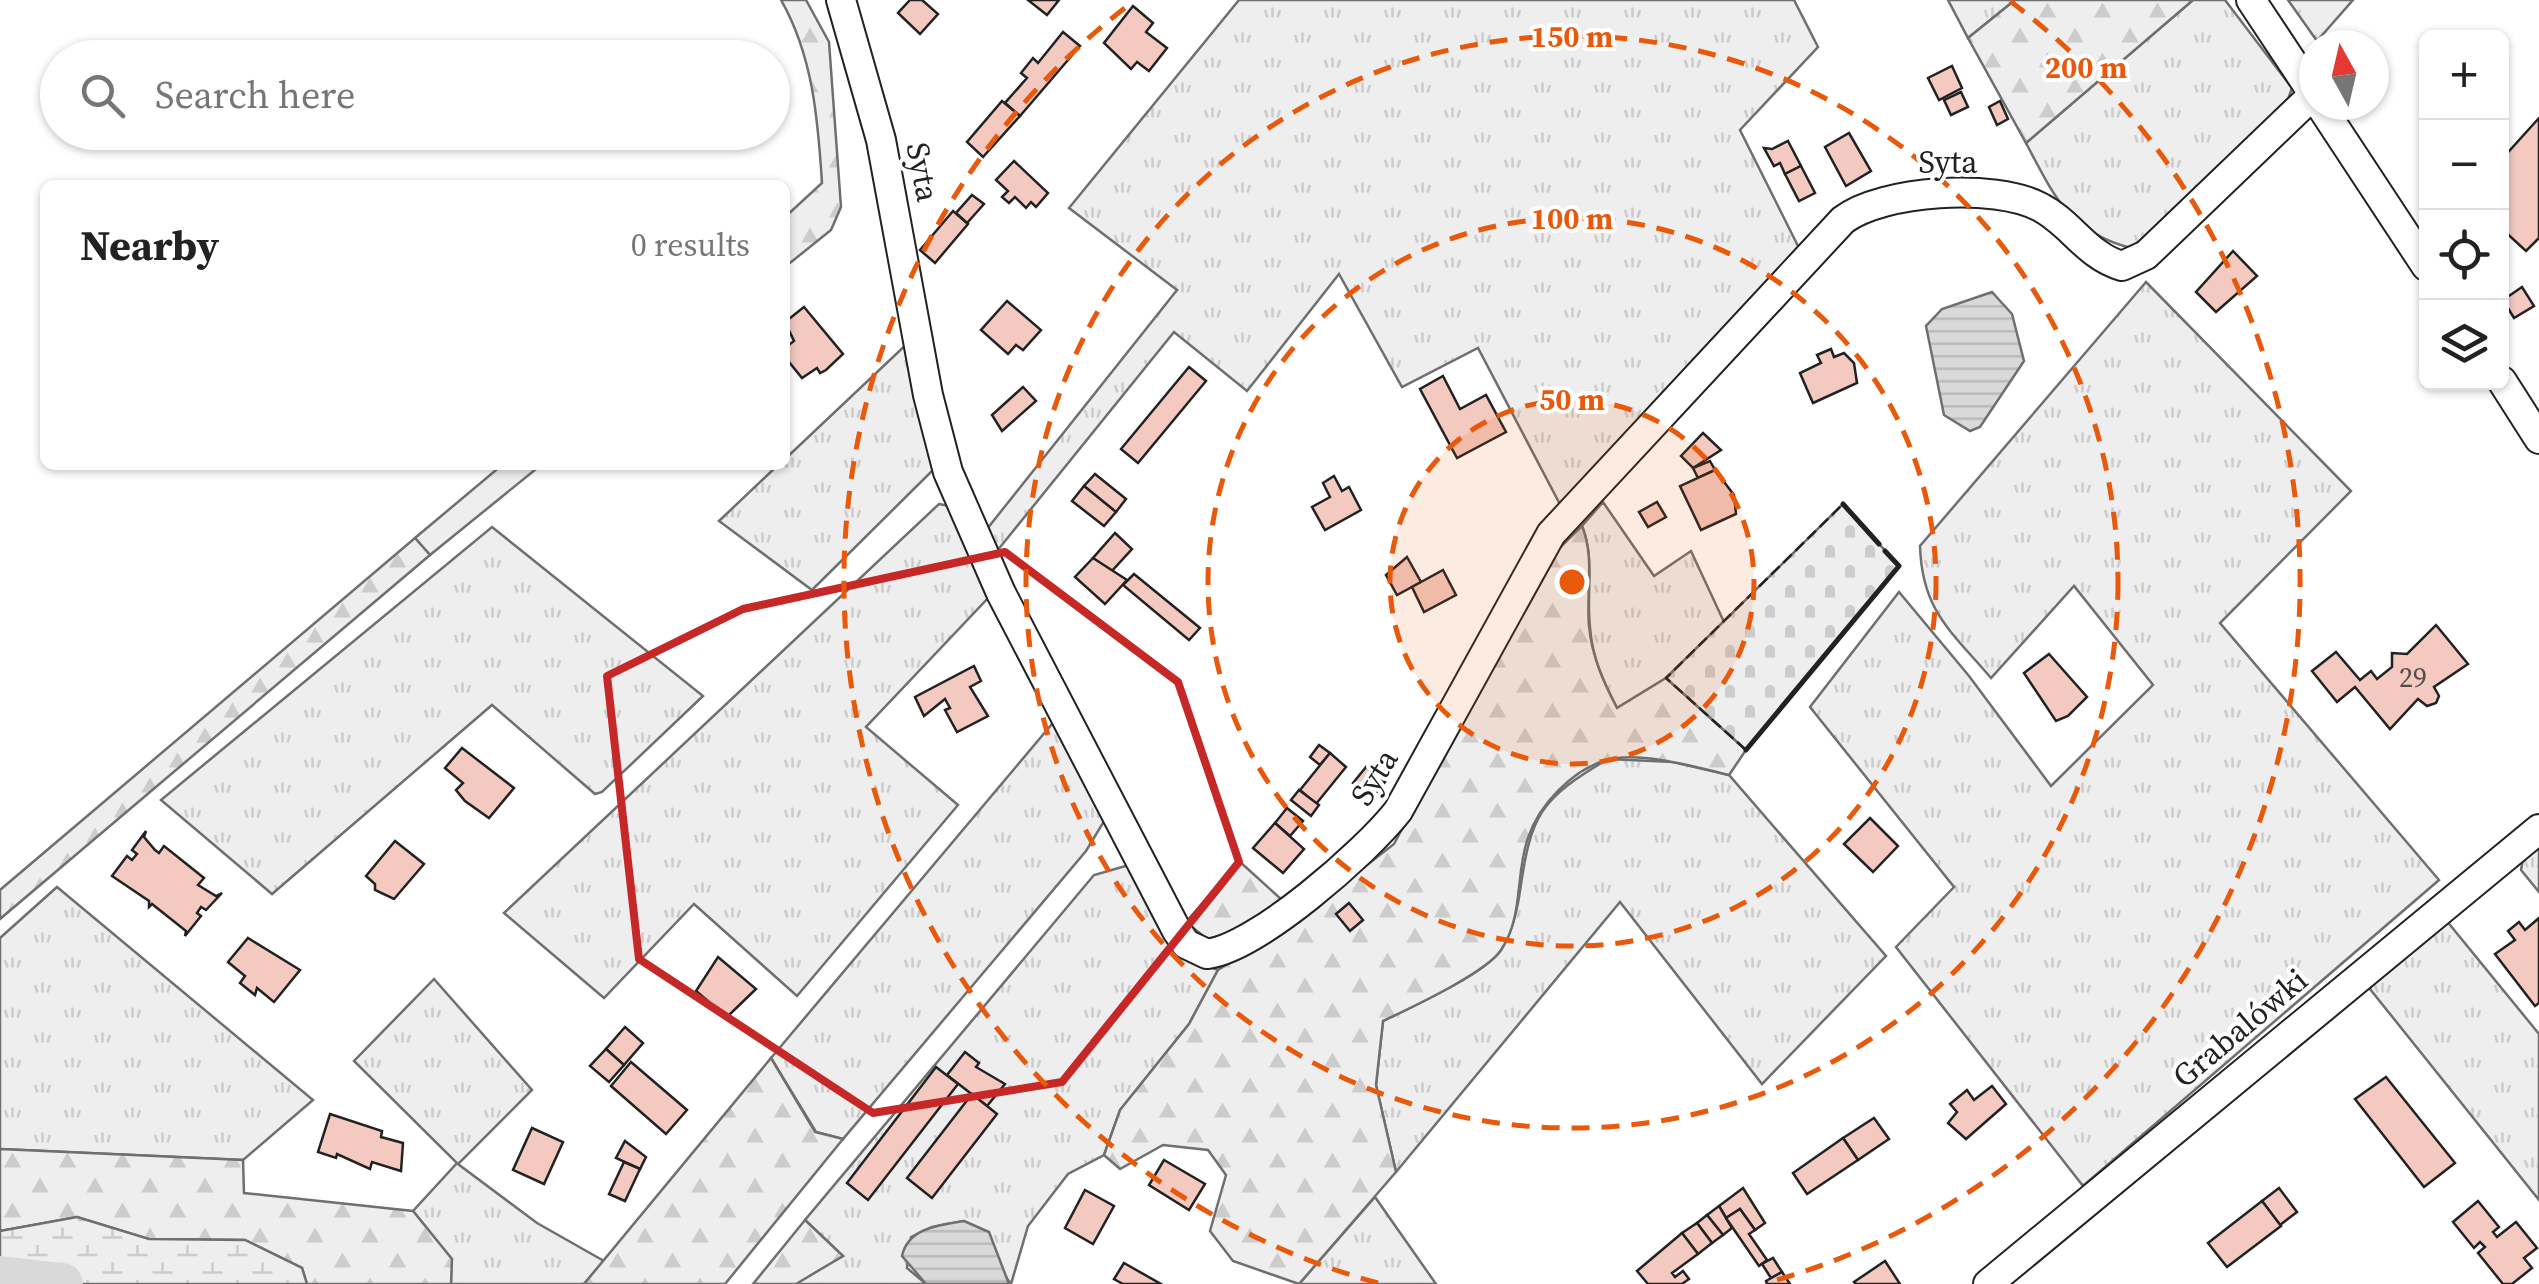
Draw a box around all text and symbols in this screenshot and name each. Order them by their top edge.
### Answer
text: 150 m [1531,16,1613,57]
north arrow [2299,30,2389,120]
map controls [2419,30,2509,390]
button: + [2419,30,2509,120]
search box [40,40,790,150]
text: 200 m [2045,47,2127,88]
icon: search [75,68,130,123]
text: Search here [155,69,355,121]
button: − [2419,120,2509,210]
street label: Syta [896,139,950,206]
street label: Syta [1918,140,1978,184]
text: 100 m [1531,198,1613,239]
button: locate [2419,210,2509,300]
text: Nearby [80,216,219,274]
text: 0 results [631,223,750,267]
button: layers [2419,300,2509,390]
text: 50 m [1539,379,1605,420]
centre of rings [1554,564,1590,600]
house number: 29 [2399,658,2427,696]
street label: Syta [1340,740,1409,814]
street label: Grabalówki [2163,958,2317,1098]

